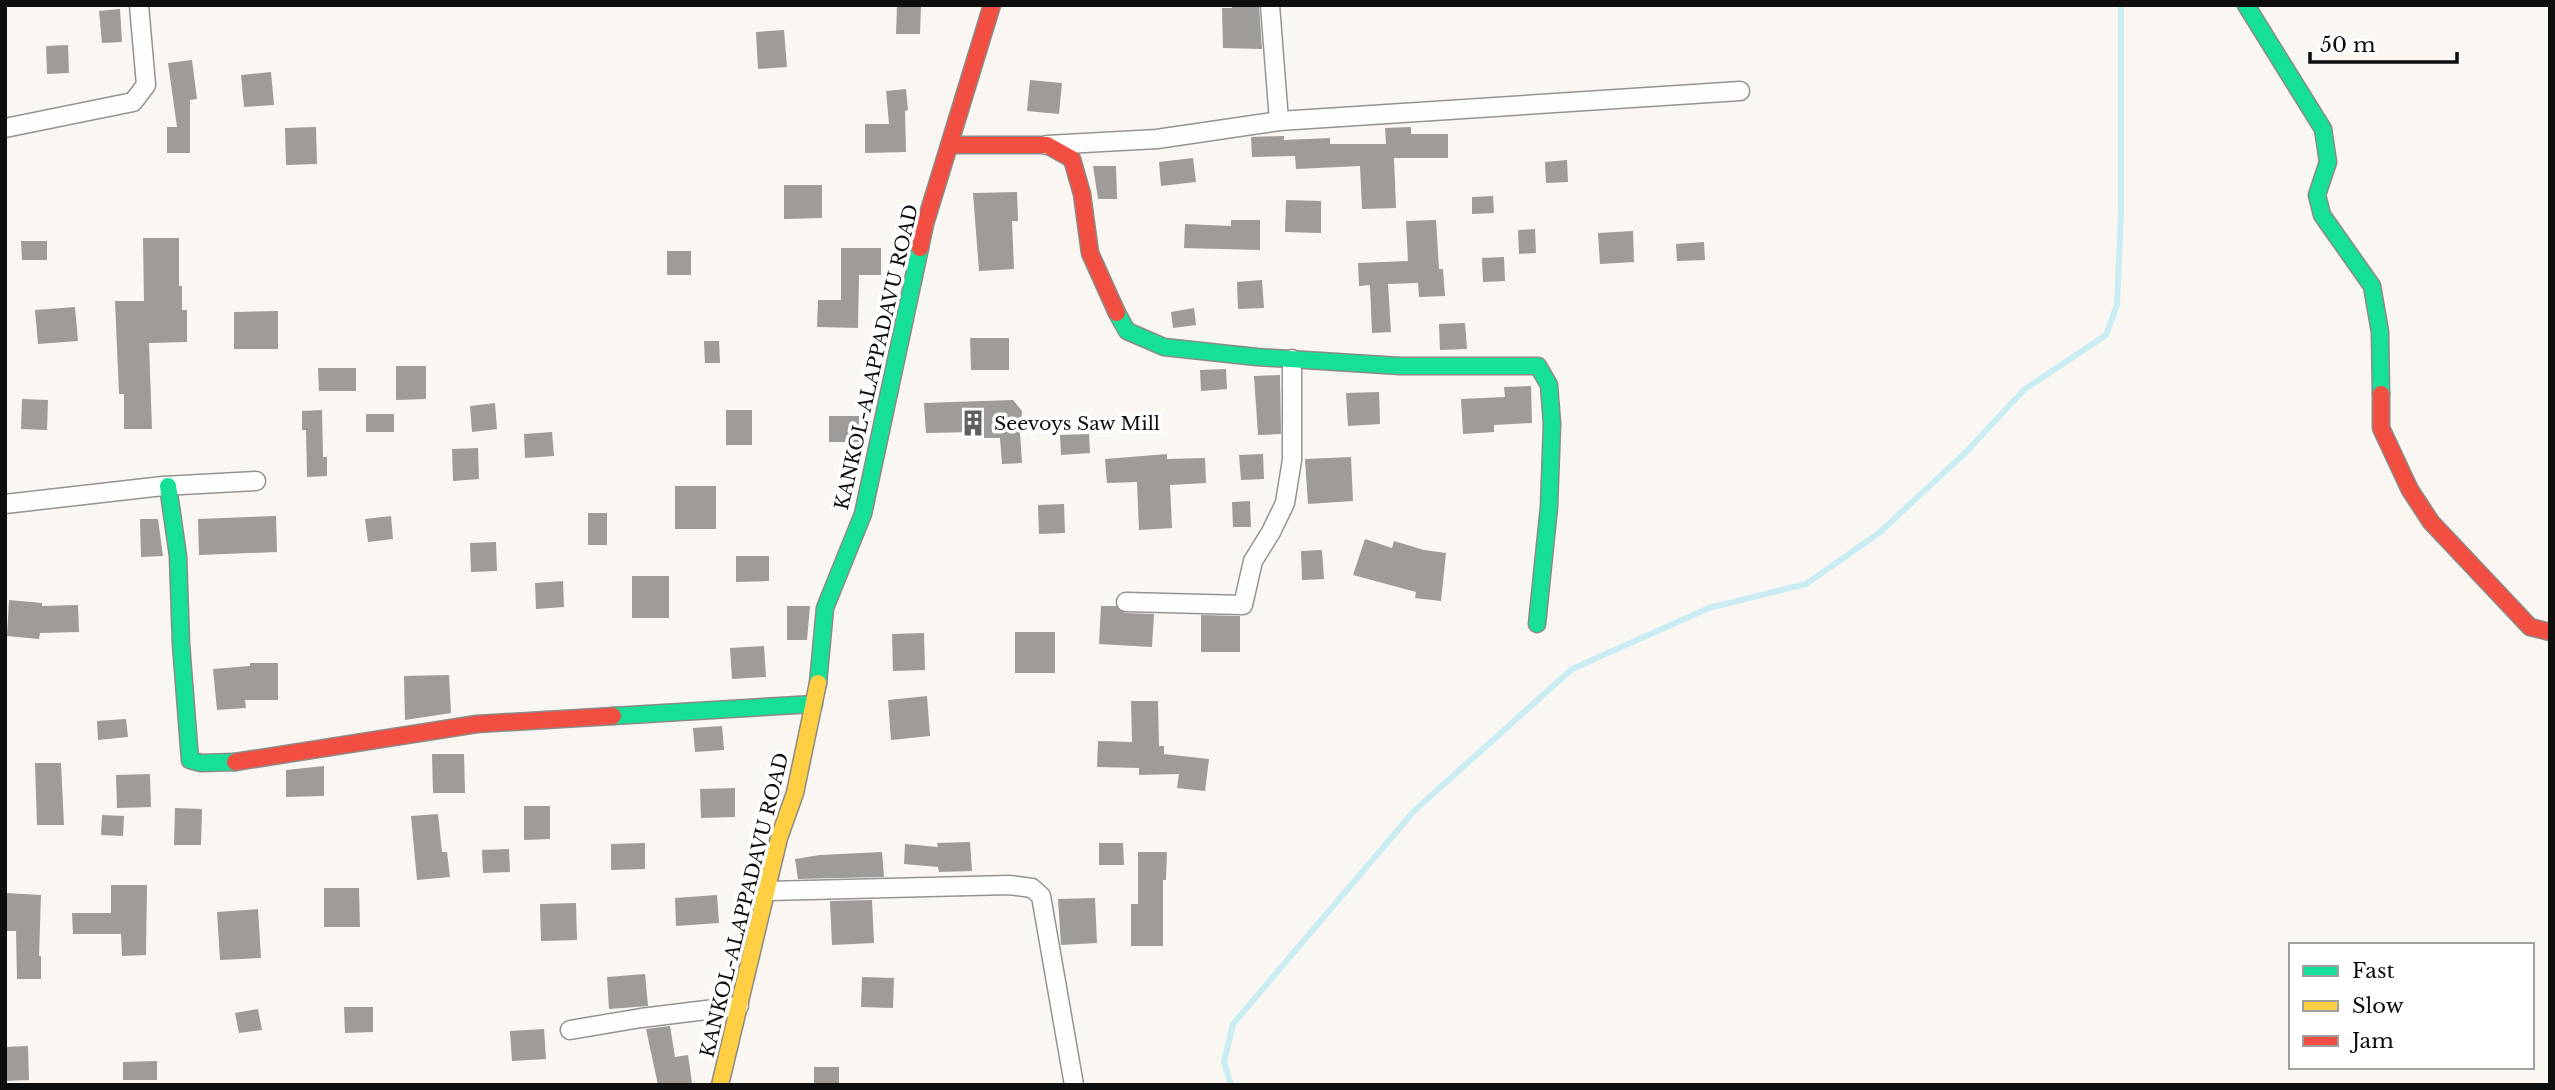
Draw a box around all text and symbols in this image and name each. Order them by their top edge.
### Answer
scale bar [2310,21,2457,65]
text: 50 m [2320,32,2376,58]
street label: KANKOL-ALAPPADAVU ROAD [830,202,923,512]
building icon: Seevoys Saw Mill [958,408,988,438]
place label: Seevoys Saw Mill [994,412,1160,435]
street label: KANKOL-ALAPPADAVU ROAD [695,750,794,1060]
legend [2289,943,2534,1069]
text: Fast [2352,958,2394,984]
text: Slow [2352,993,2404,1019]
text: Jam [2349,1028,2394,1054]

